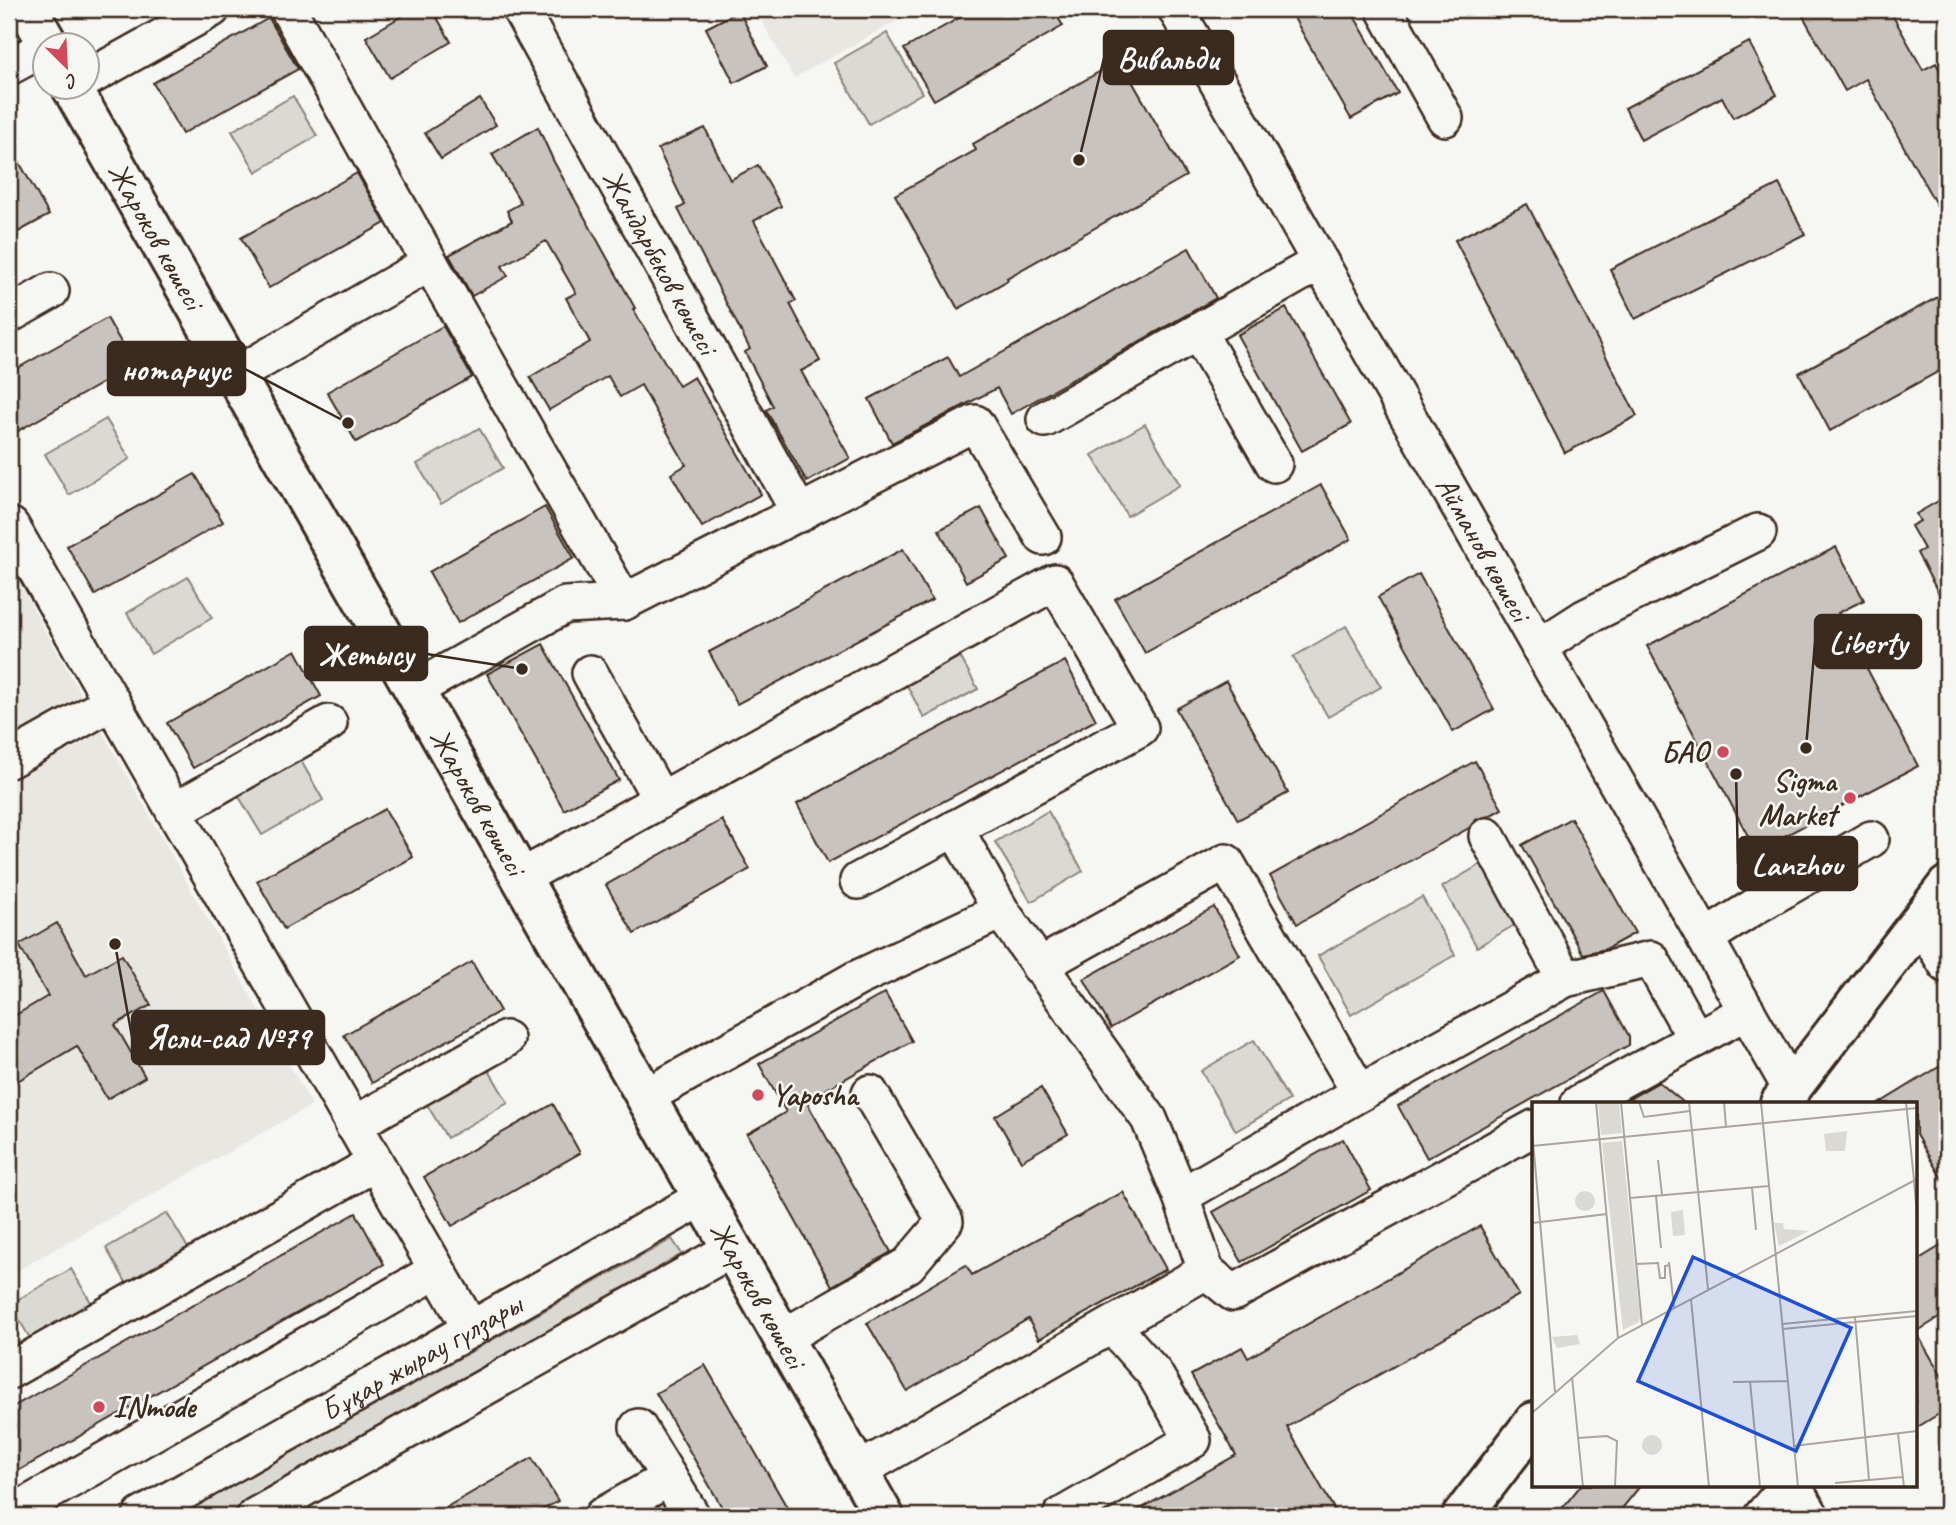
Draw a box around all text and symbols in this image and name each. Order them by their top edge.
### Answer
callout: Вивальди [1104,31,1233,84]
north arrow [32,32,102,102]
text: Вивальди [1118,38,1221,79]
text: С [61,68,82,95]
street label: Жароков көшесі [99,156,215,319]
street label: Жандарбеков көшесі [594,163,728,364]
callout: нотариус [108,342,245,395]
text: нотариус [121,349,233,390]
street label: Айманов көшесі [1427,470,1541,631]
callout: Liberty [1815,615,1921,668]
text: Liberty [1829,622,1910,663]
callout: Жетысу [305,627,427,680]
text: Жетысу [319,634,416,675]
street label: Жароков көшесі [421,721,536,885]
place label: БАО [1661,733,1711,771]
marker: БАО [1715,744,1731,760]
place label: Sigma Market [1759,762,1841,834]
marker: Sigma Market [1842,790,1858,806]
callout: Lanzhou [1738,837,1857,890]
text: Lanzhou [1752,844,1846,885]
callout: Ясли-сад №79 [132,1011,324,1064]
text: Ясли-сад №79 [146,1017,314,1058]
place label: Yaposha [772,1076,860,1114]
marker: Yaposha [750,1087,766,1103]
inset map [1532,1102,1918,1486]
street label: Жароков көшесі [701,1214,817,1378]
street label: Бұқар жырау гүлзары [314,1284,530,1429]
place label: INmode [113,1388,197,1426]
marker: INmode [91,1399,107,1415]

